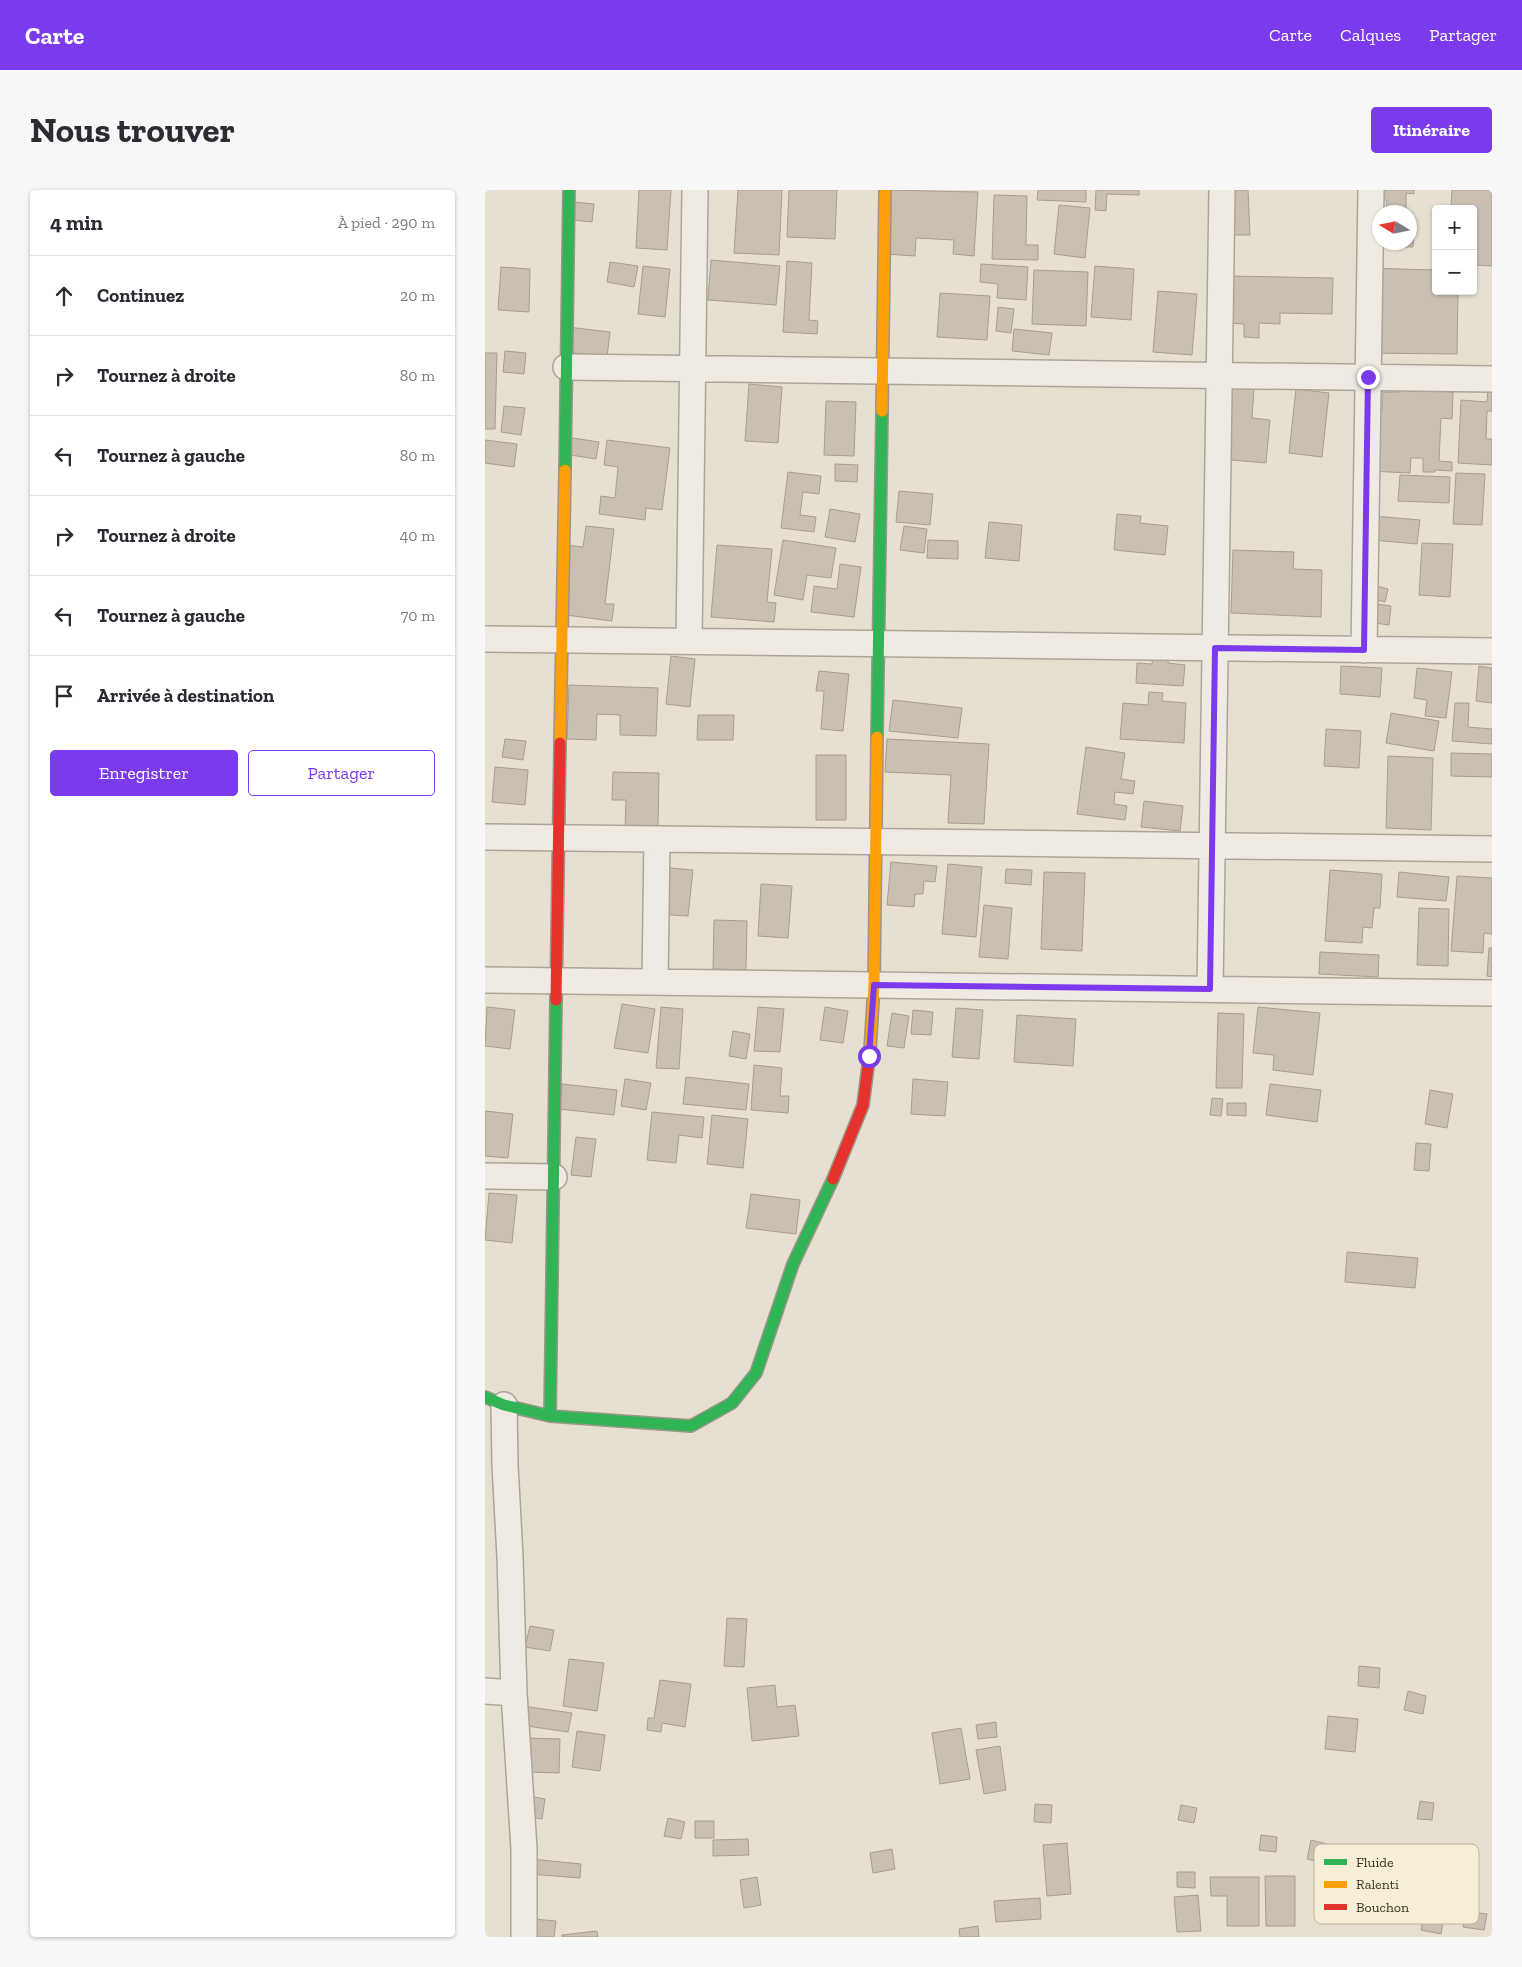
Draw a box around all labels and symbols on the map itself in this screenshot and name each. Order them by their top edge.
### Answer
north arrow [1372,205,1417,250]
route end [1357,366,1380,389]
route start [858,1045,881,1068]
legend [1314,1844,1479,1924]
text: Fluide [1356,1854,1394,1871]
text: Ralenti [1356,1876,1399,1893]
text: Bouchon [1356,1899,1409,1916]

